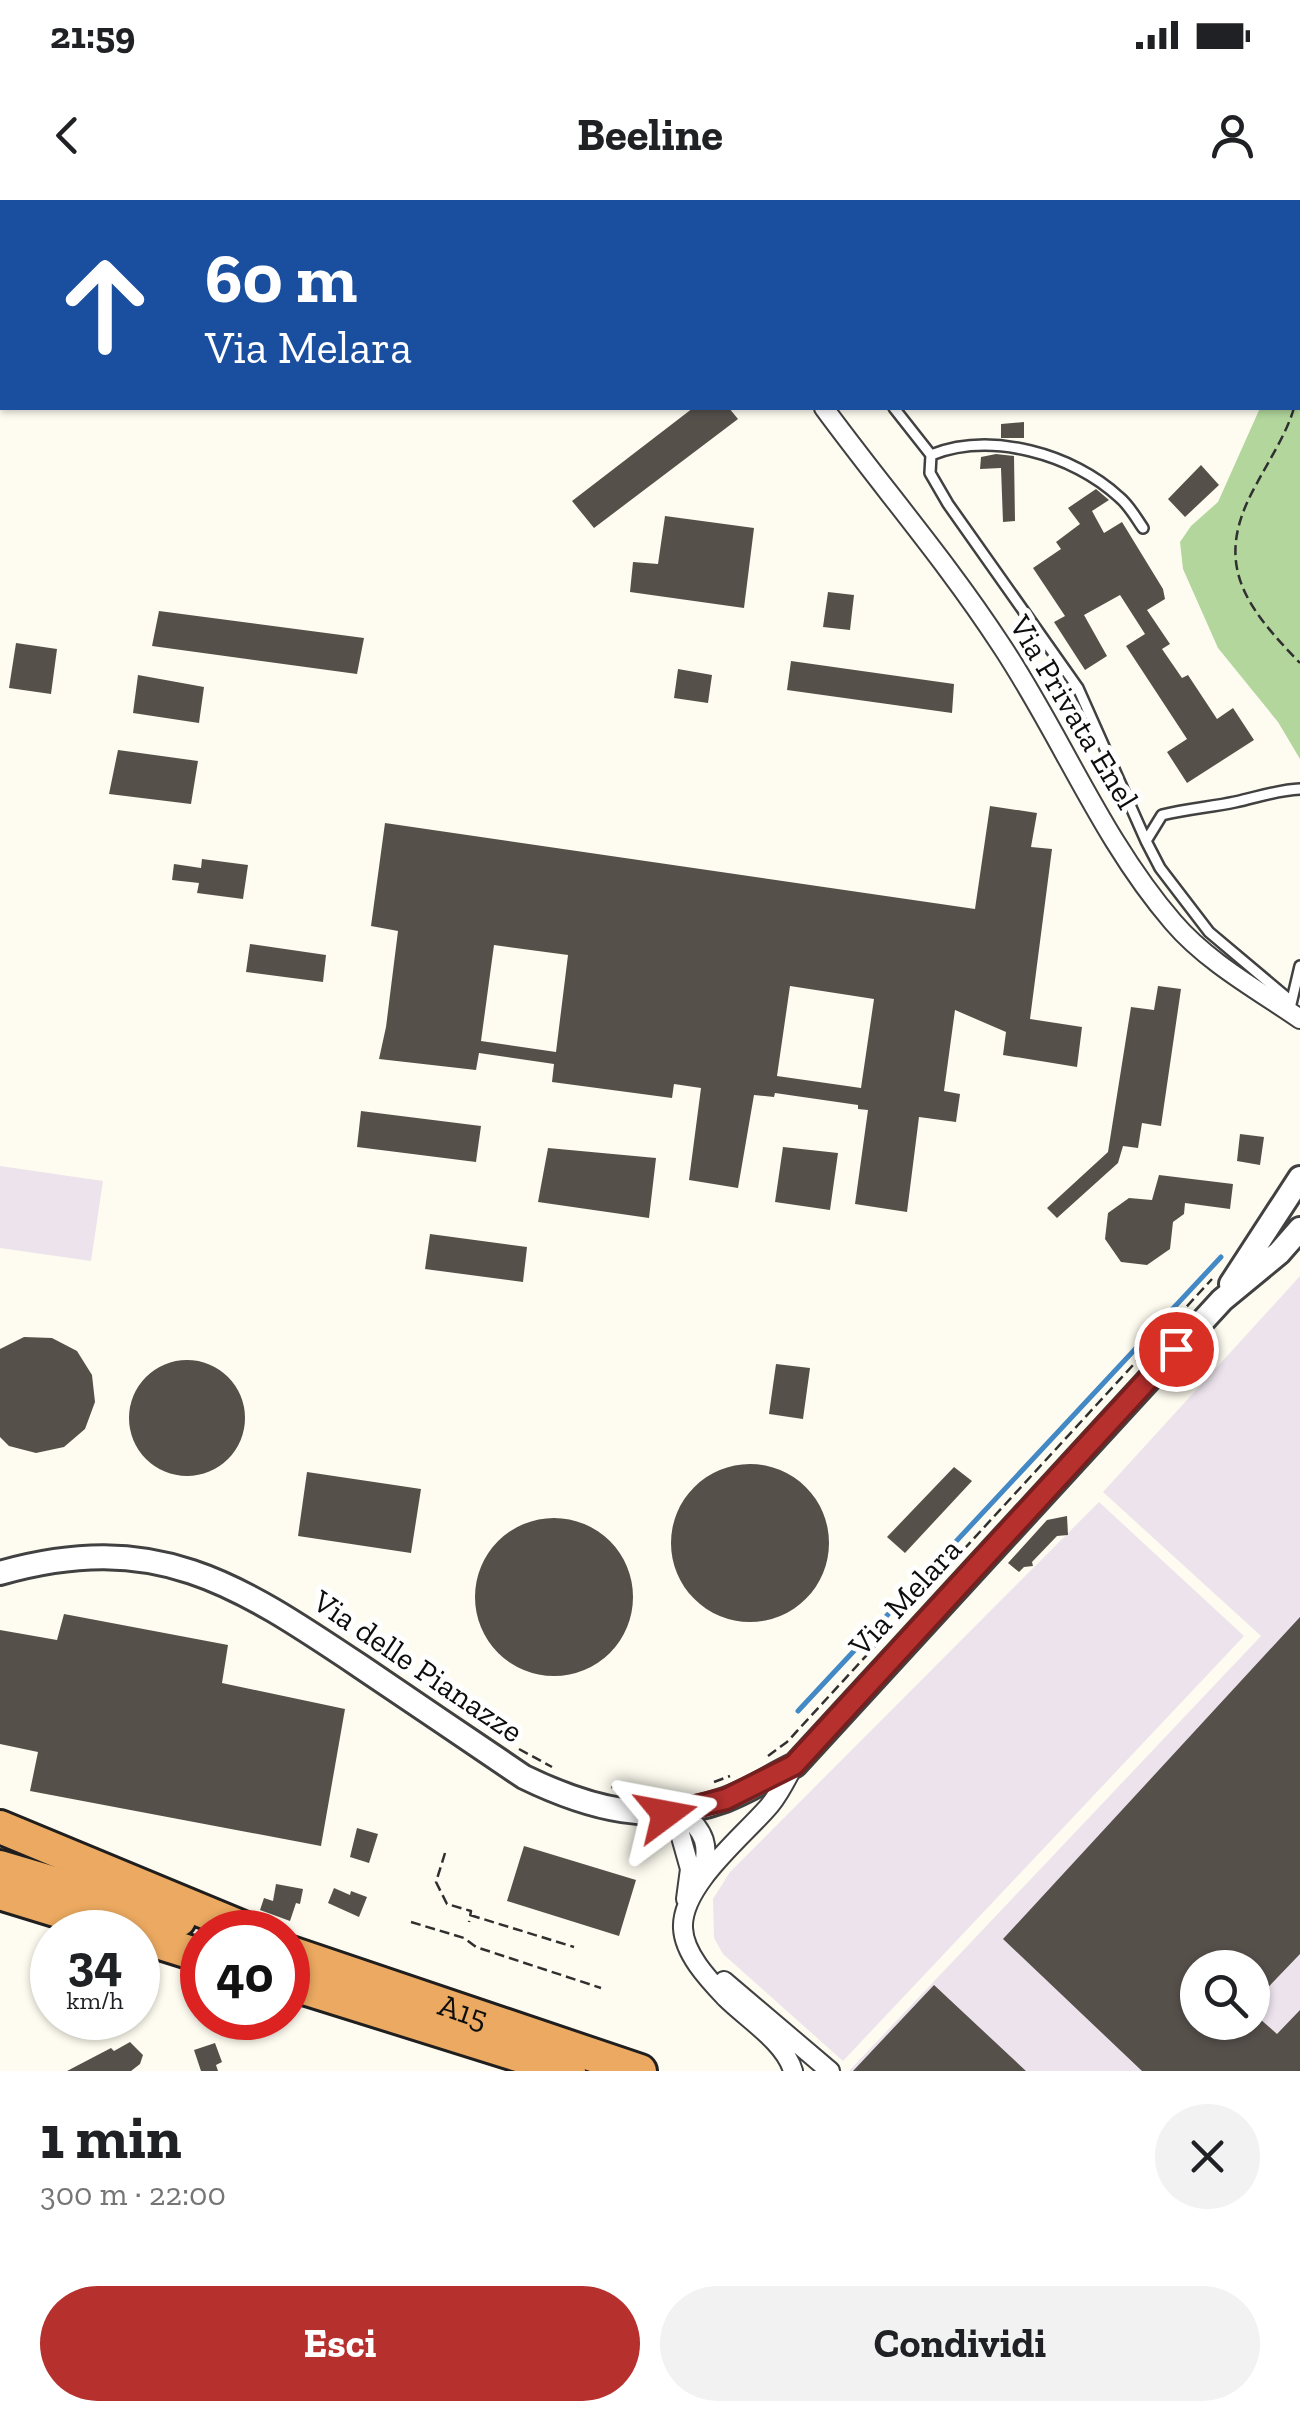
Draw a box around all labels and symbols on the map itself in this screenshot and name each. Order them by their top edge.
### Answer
street label: Via Privata Enel [1001,607,1147,816]
pin [1134,1307,1219,1392]
street label: Via Melara [840,1530,969,1665]
street label: Via delle Pianazze [305,1581,530,1750]
position arrow [614,1762,718,1866]
speed limit sign: 40 [180,1910,310,2040]
street label: A15 [434,1985,493,2037]

